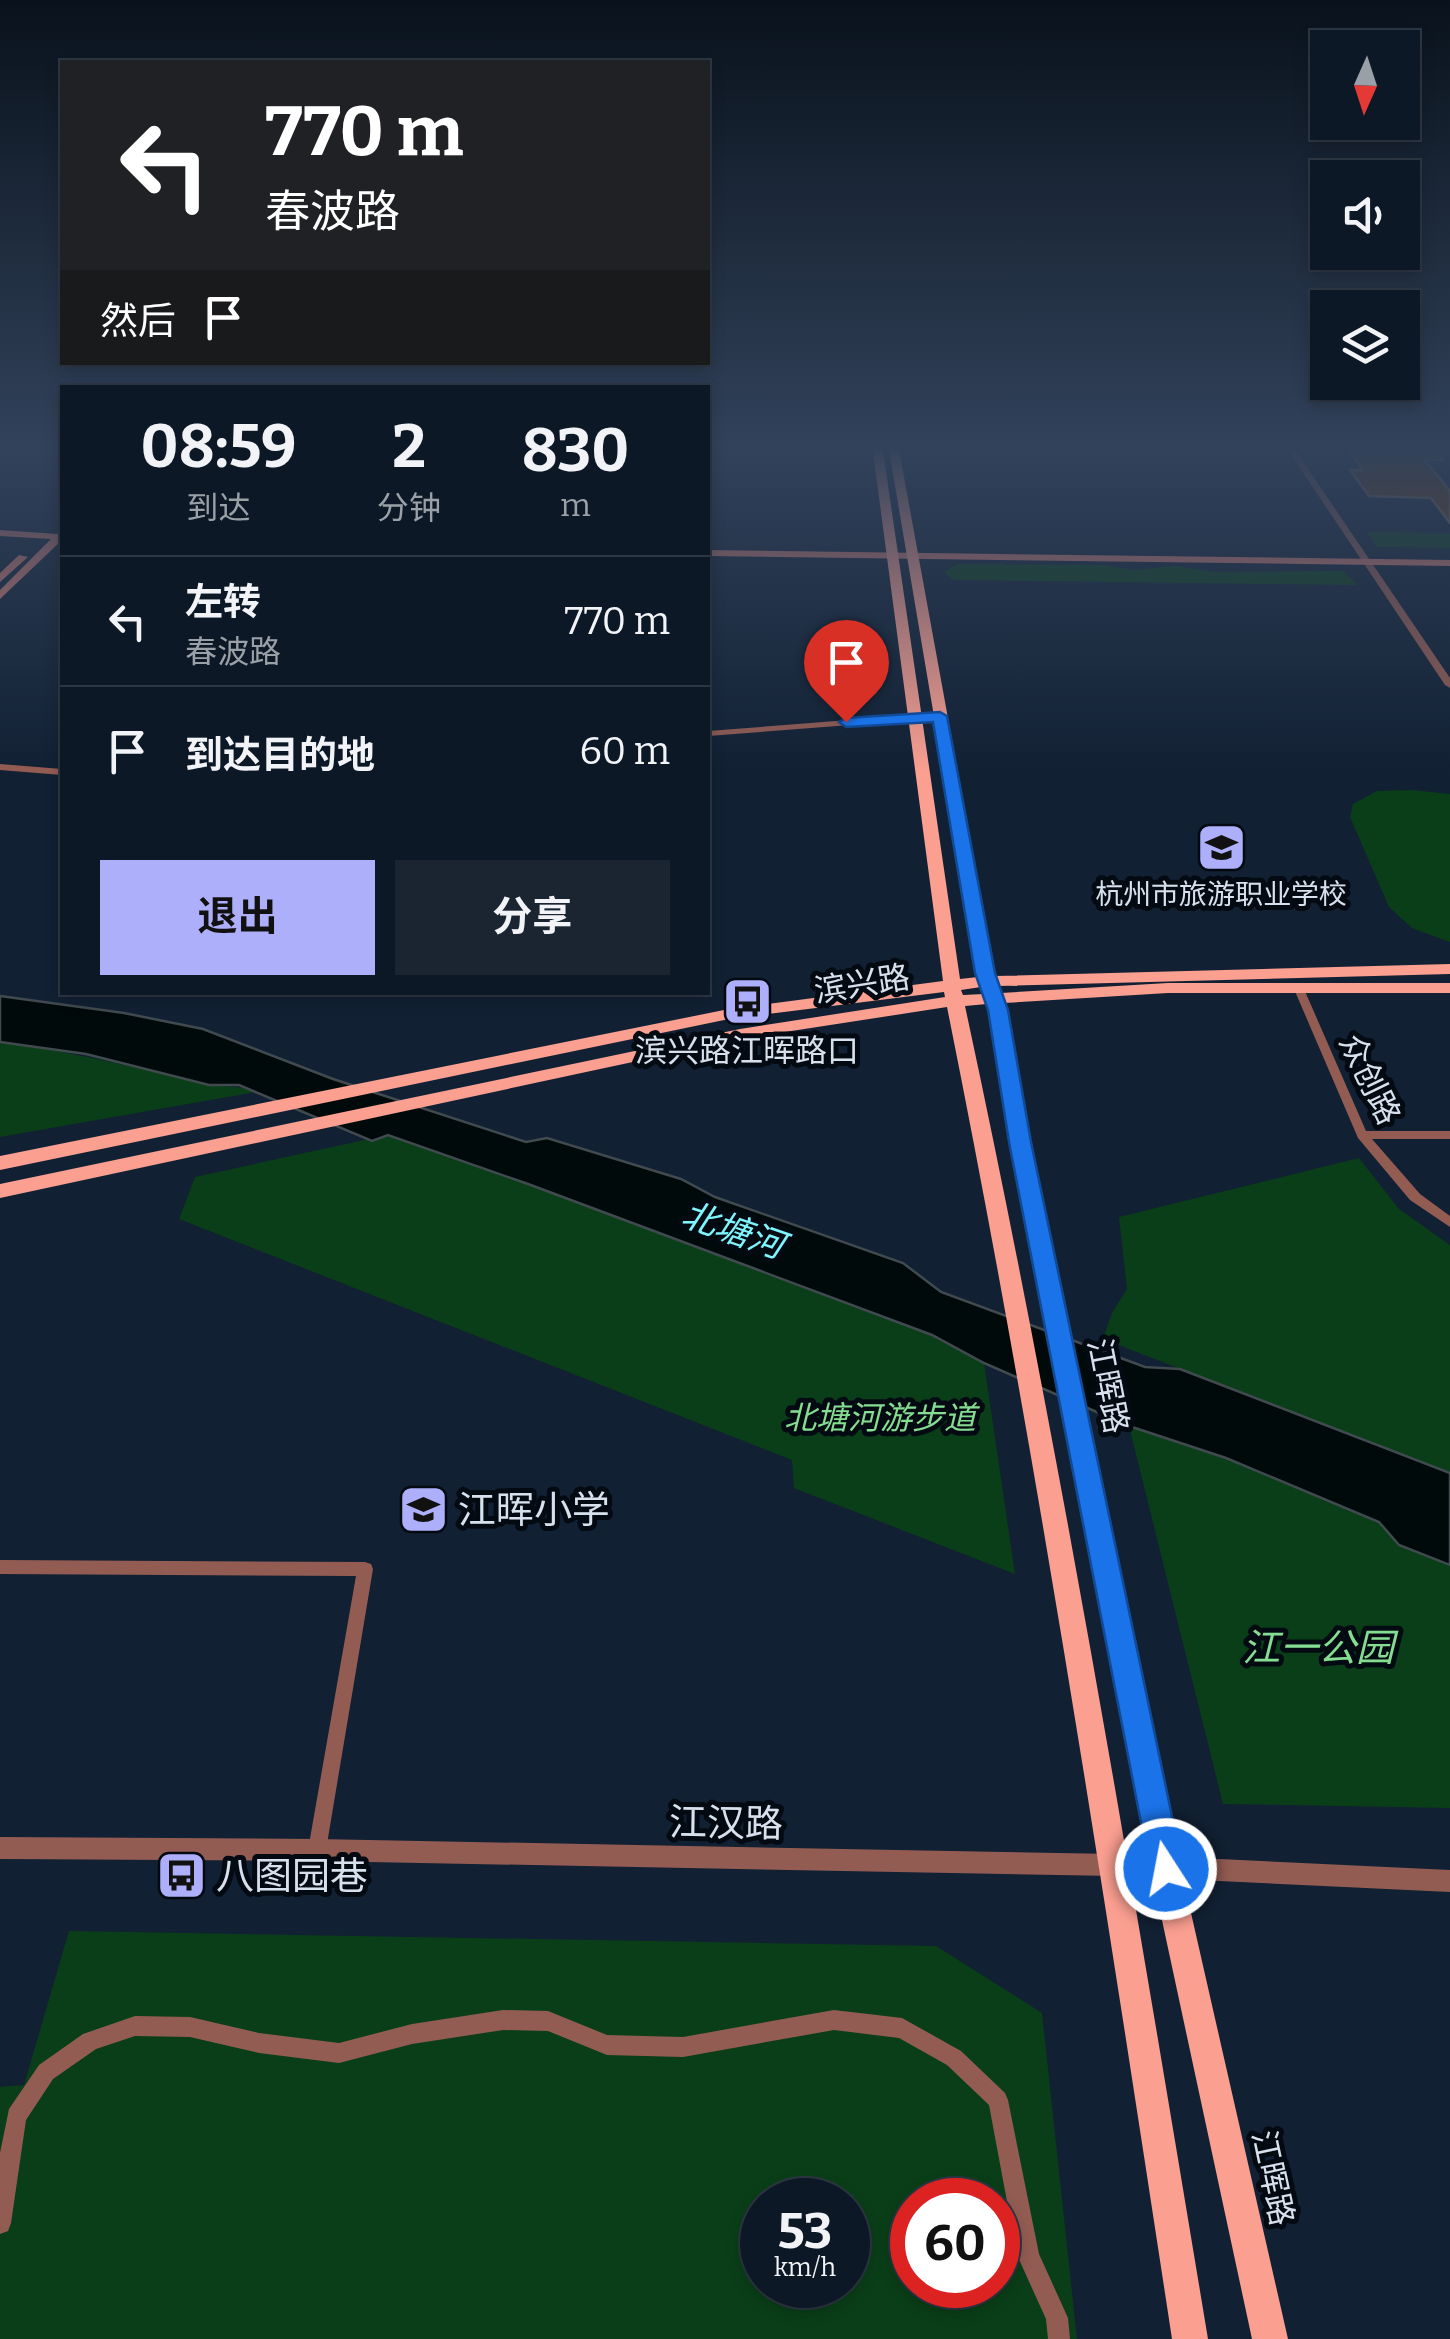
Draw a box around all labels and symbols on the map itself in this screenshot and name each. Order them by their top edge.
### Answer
north arrow [1310,30,1420,140]
pin [804,620,889,723]
school or university icon: 杭州市旅游职业学校 [1195,821,1247,873]
place label: 杭州市旅游职业学校 [1095,878,1347,911]
street label: 滨兴路 [812,958,912,1010]
bus stop icon: 滨兴路江晖路口 [721,975,773,1027]
street label: 众创路 [1332,1028,1408,1130]
place label: 滨兴路江晖路口 [635,1032,859,1070]
water label: 北塘河 [677,1193,795,1269]
street label: 江晖路 [1080,1335,1136,1437]
park label: 北塘河游步道 [784,1399,980,1437]
school or university icon: 江晖小学 [397,1484,449,1536]
place label: 江晖小学 [458,1487,610,1533]
park label: 江一公园 [1242,1625,1399,1671]
street label: 江汉路 [669,1799,783,1847]
position arrow [1114,1817,1218,1921]
bus stop icon: 八图园巷 [155,1850,207,1902]
place label: 八图园巷 [216,1853,368,1899]
street label: 江晖路 [1244,2127,1302,2229]
speed limit sign: 60 [890,2178,1020,2308]

